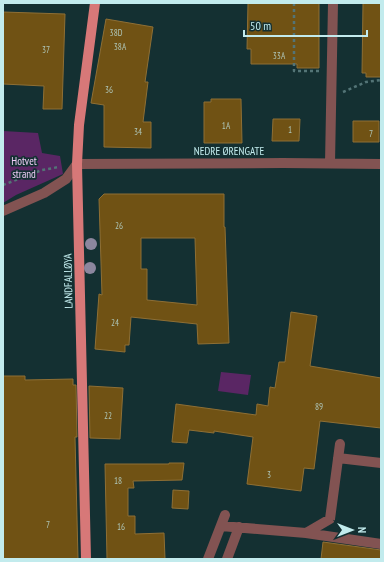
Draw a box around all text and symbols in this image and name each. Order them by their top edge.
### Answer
scale bar [244,12,367,38]
text: 50 m [250,18,271,33]
house number: 38D [110,27,123,38]
house number: 38A [114,41,127,52]
house number: 37 [42,44,50,55]
house number: 33A [273,50,286,61]
house number: 36 [105,84,113,95]
house number: 1A [222,120,231,131]
house number: 1 [288,124,292,135]
house number: 34 [134,126,142,137]
house number: 7 [369,128,373,139]
street label: NEDRE ØRENGATE [194,144,264,158]
park label: Hotvet strand [11,154,37,181]
house number: 26 [115,220,123,231]
street label: LANDFALLØYA [61,253,75,309]
house number: 24 [111,317,119,328]
house number: 89 [315,401,323,412]
house number: 22 [104,410,112,421]
house number: 3 [267,469,271,480]
house number: 18 [114,475,122,486]
north arrow [332,510,372,550]
house number: 7 [46,519,50,530]
house number: 16 [117,521,125,532]
text: N [355,527,369,533]

